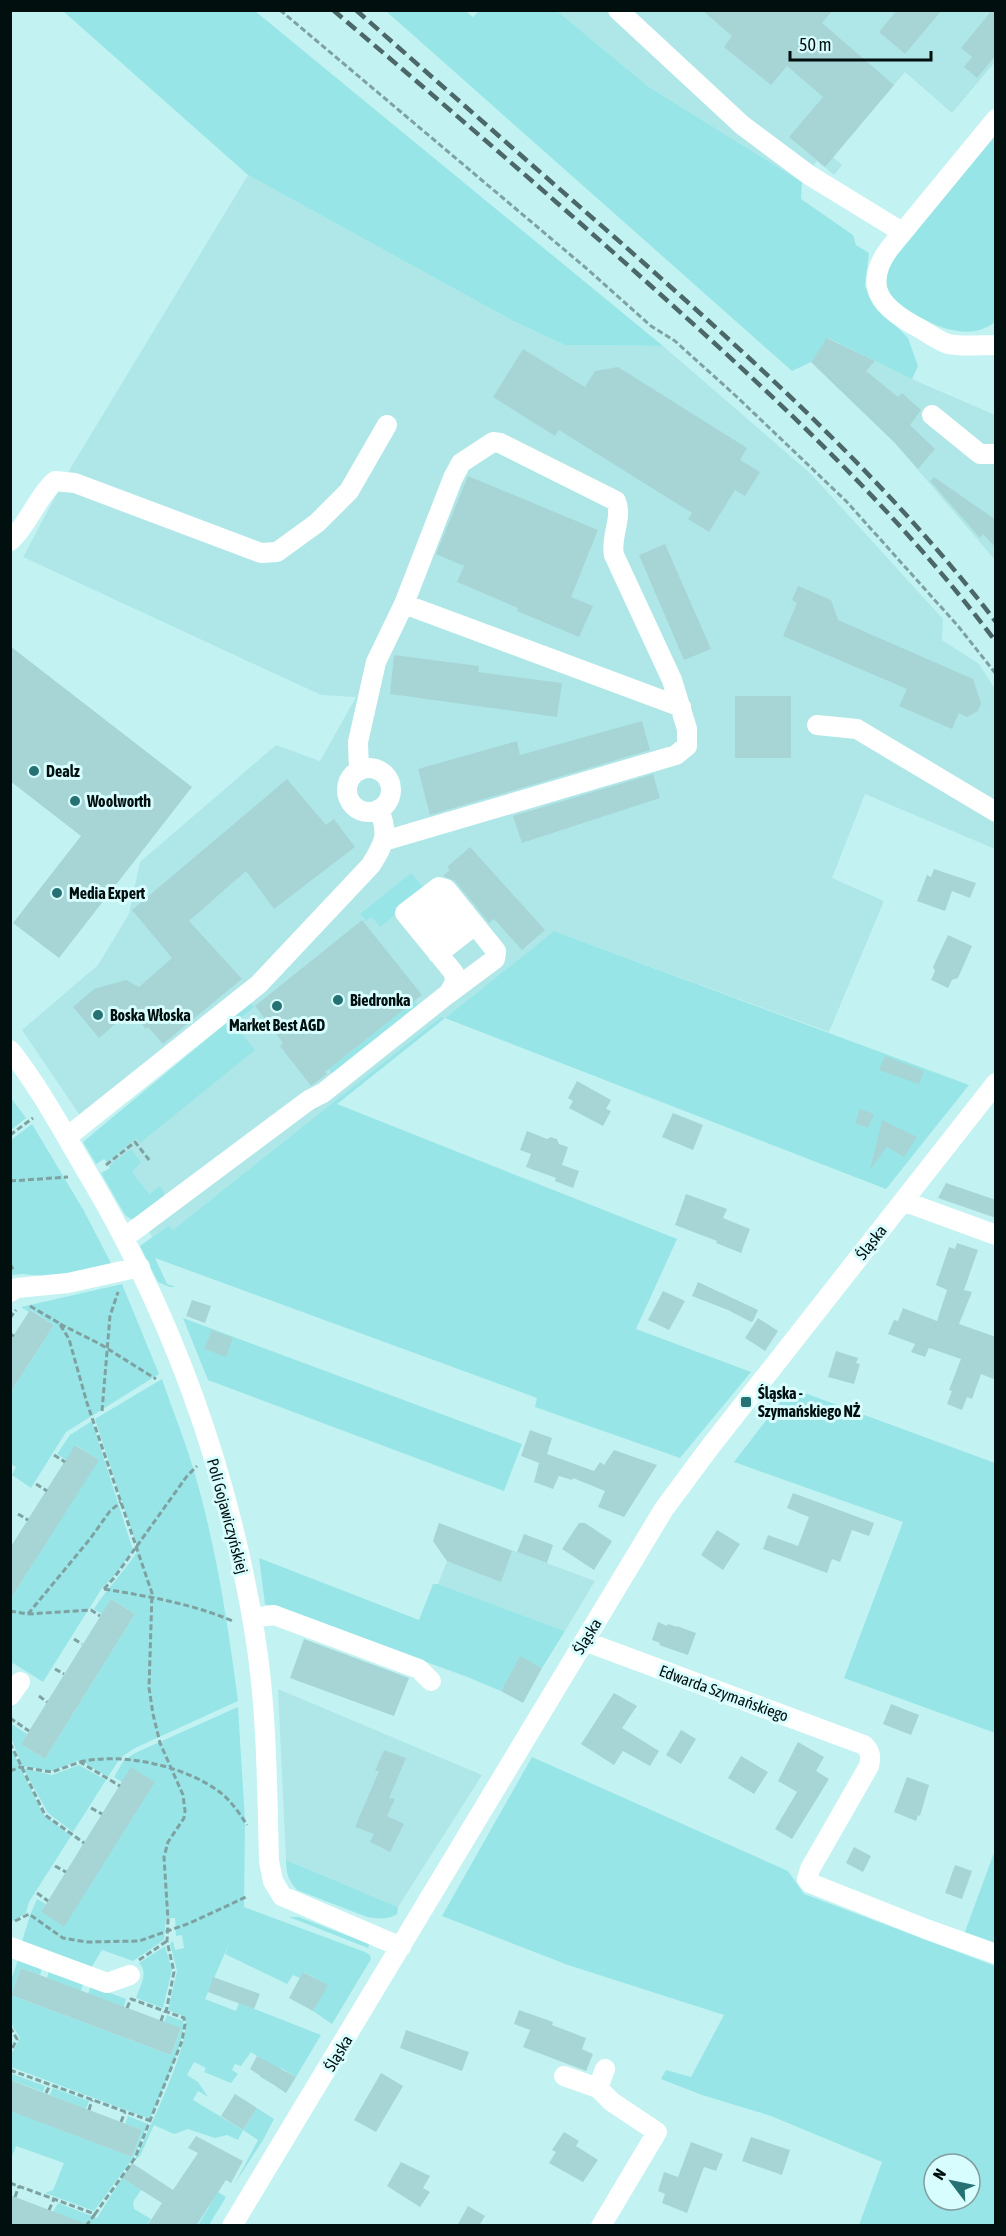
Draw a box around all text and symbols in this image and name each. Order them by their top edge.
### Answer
scale bar [790,24,931,62]
text: 50 m [799,34,831,55]
place label: Dealz [46,762,80,780]
marker: Dealz [27,764,41,778]
place label: Woolworth [86,792,151,810]
marker: Woolworth [68,794,82,808]
place label: Media Expert [69,884,145,902]
marker: Media Expert [50,886,64,900]
place label: Biedronka [350,991,411,1009]
marker: Biedronka [331,993,345,1007]
marker: Market Best AGD [270,999,284,1013]
place label: Boska Włoska [110,1006,191,1024]
marker: Boska Włoska [91,1008,105,1022]
place label: Market Best AGD [229,1016,325,1034]
street label: Śląska [852,1221,891,1263]
place label: Śląska - Szymańskiego NŻ [758,1384,861,1420]
marker: Śląska - Szymańskiego NŻ [739,1395,753,1409]
street label: Poli Gojawiczyńskiej [203,1456,252,1576]
street label: Śląska [569,1615,606,1658]
street label: Edwarda Szymańskiego [657,1661,791,1726]
street label: Śląska [320,2032,356,2075]
north arrow [922,2152,982,2212]
text: N [929,2165,949,2183]

